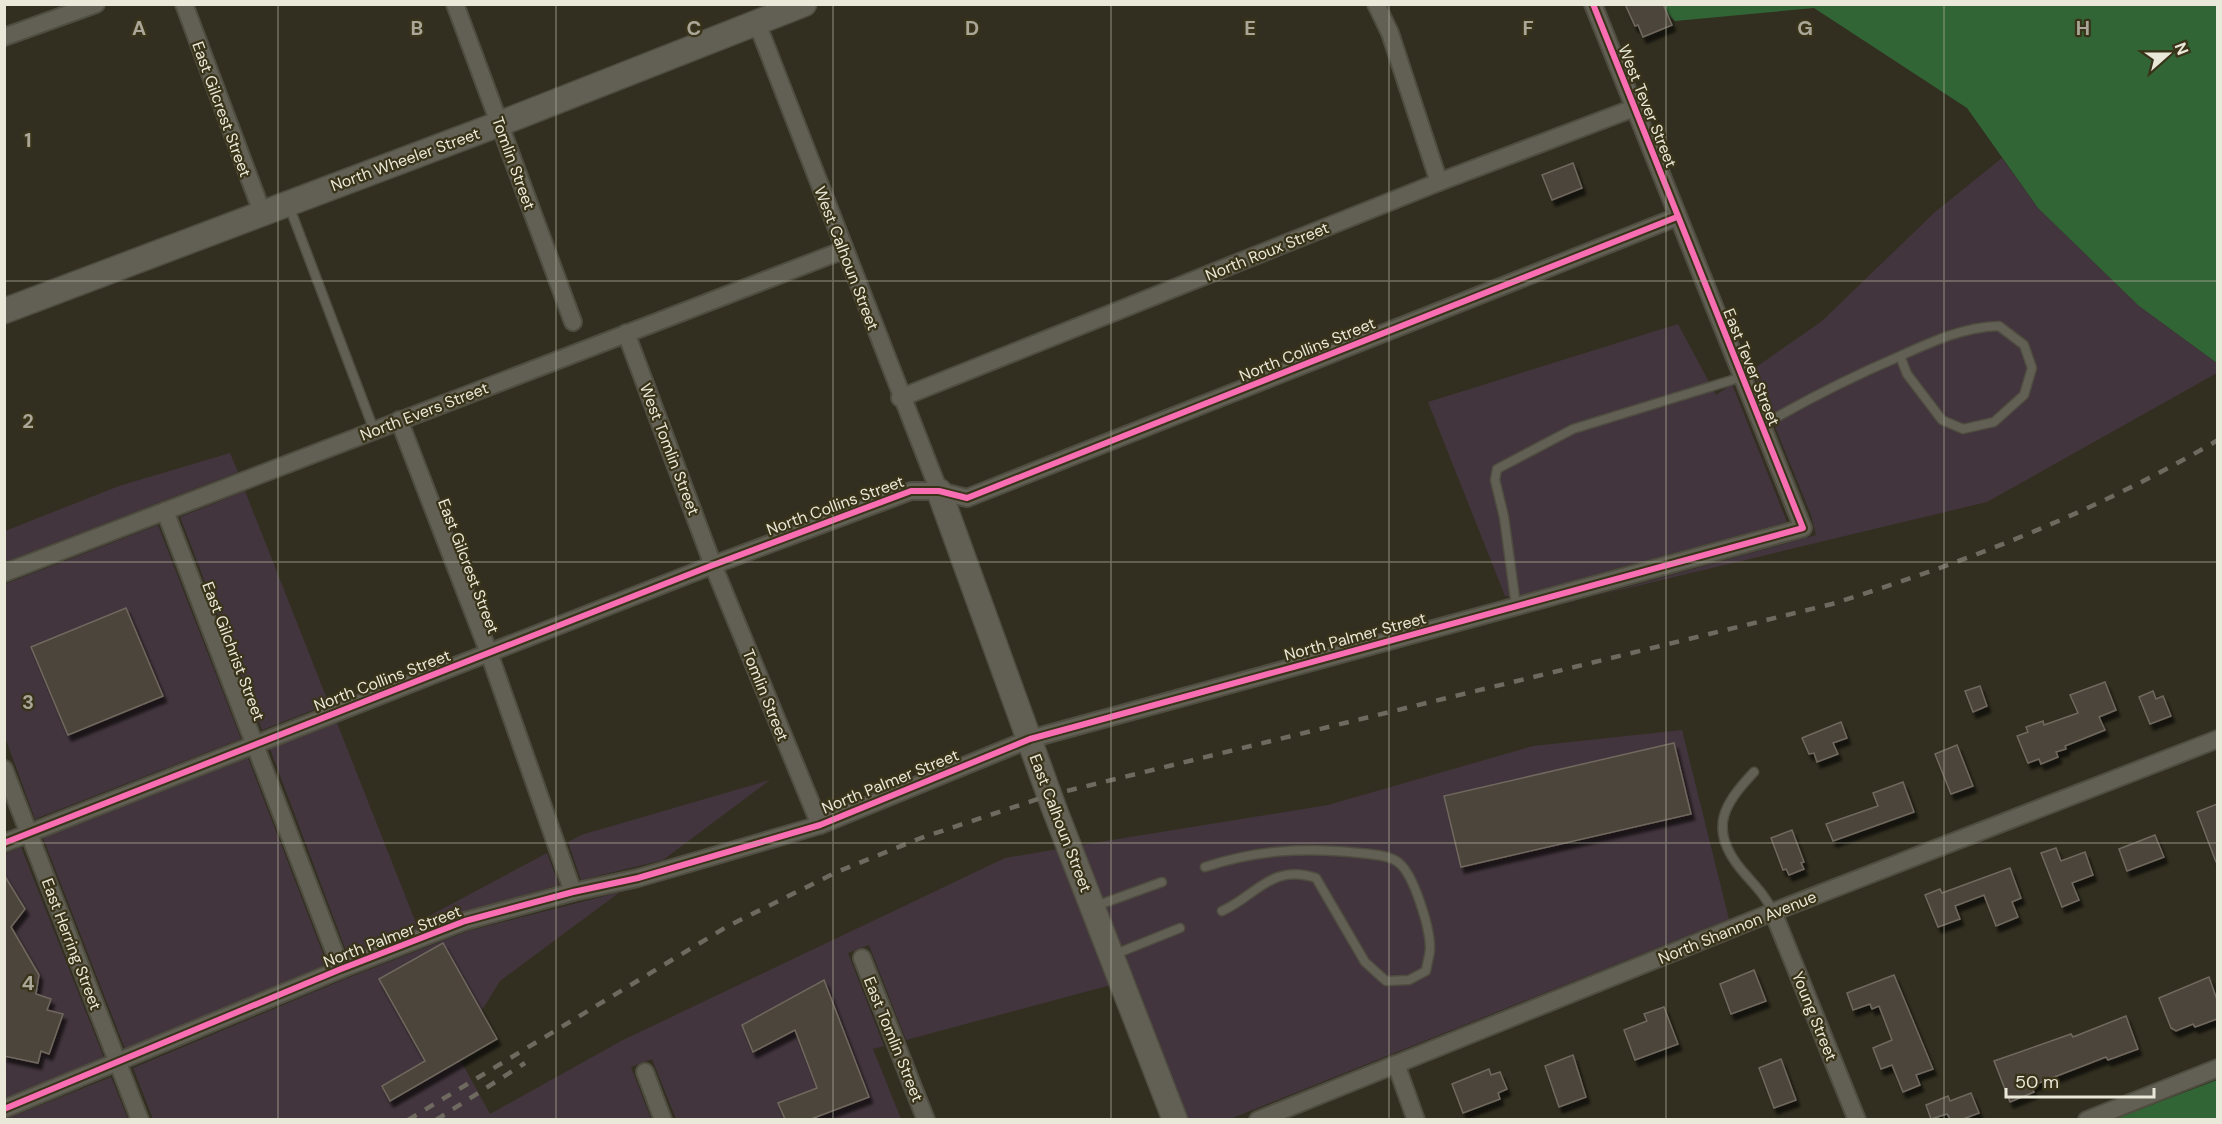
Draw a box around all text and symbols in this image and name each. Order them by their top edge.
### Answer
text: A [132,15,146,41]
text: B [411,15,423,41]
text: C [687,15,701,41]
text: D [965,15,979,41]
text: E [1244,15,1256,41]
text: F [1522,15,1534,41]
text: G [1797,15,1813,41]
text: H [2076,15,2090,41]
north arrow [2138,24,2198,84]
street label: East Gilcrest Street [187,38,256,180]
text: N [2170,40,2193,58]
street label: West Tever Street [1613,42,1682,171]
street label: Tomlin Street [487,114,540,213]
street label: North Wheeler Street [328,123,483,196]
text: 1 [24,127,32,153]
street label: West Calhoun Street [809,183,884,333]
street label: North Roux Street [1202,217,1332,286]
street label: East Tever Street [1718,305,1785,429]
street label: North Collins Street [1236,313,1378,386]
street label: North Evers Street [357,377,491,446]
street label: West Tomlin Street [635,380,704,518]
text: 2 [22,408,34,434]
street label: North Collins Street [763,471,907,540]
street label: East Gilcrest Street [433,496,504,637]
street label: East Gilchrist Street [197,579,270,724]
street label: North Palmer Street [1282,607,1428,666]
street label: North Collins Street [311,645,454,716]
street label: Tomlin Street [738,646,794,744]
text: 3 [22,689,34,715]
street label: North Palmer Street [818,744,962,819]
street label: East Calhoun Street [1025,751,1097,895]
street label: East Herring Street [37,875,106,1013]
street label: North Shannon Avenue [1655,886,1819,969]
street label: North Palmer Street [320,900,464,972]
street label: Young Street [1787,969,1842,1064]
text: 4 [22,970,35,996]
street label: East Tomlin Street [859,973,928,1105]
scale bar [2006,1061,2154,1099]
text: 50 m [2015,1070,2059,1094]

